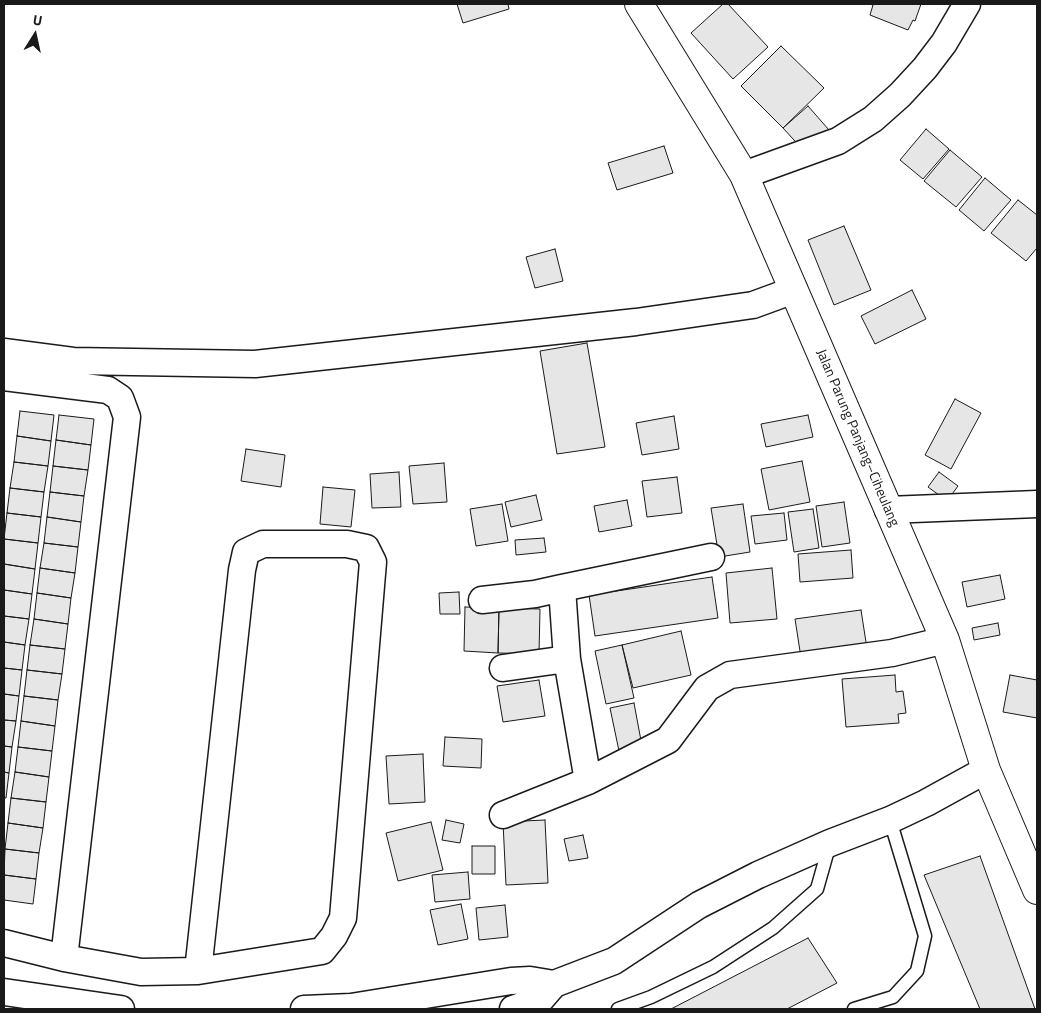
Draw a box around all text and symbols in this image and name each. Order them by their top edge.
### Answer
text: U [31,9,44,31]
north arrow [10,10,60,60]
street label: Jalan Parung Panjang–Ciheulang [812,347,902,529]

